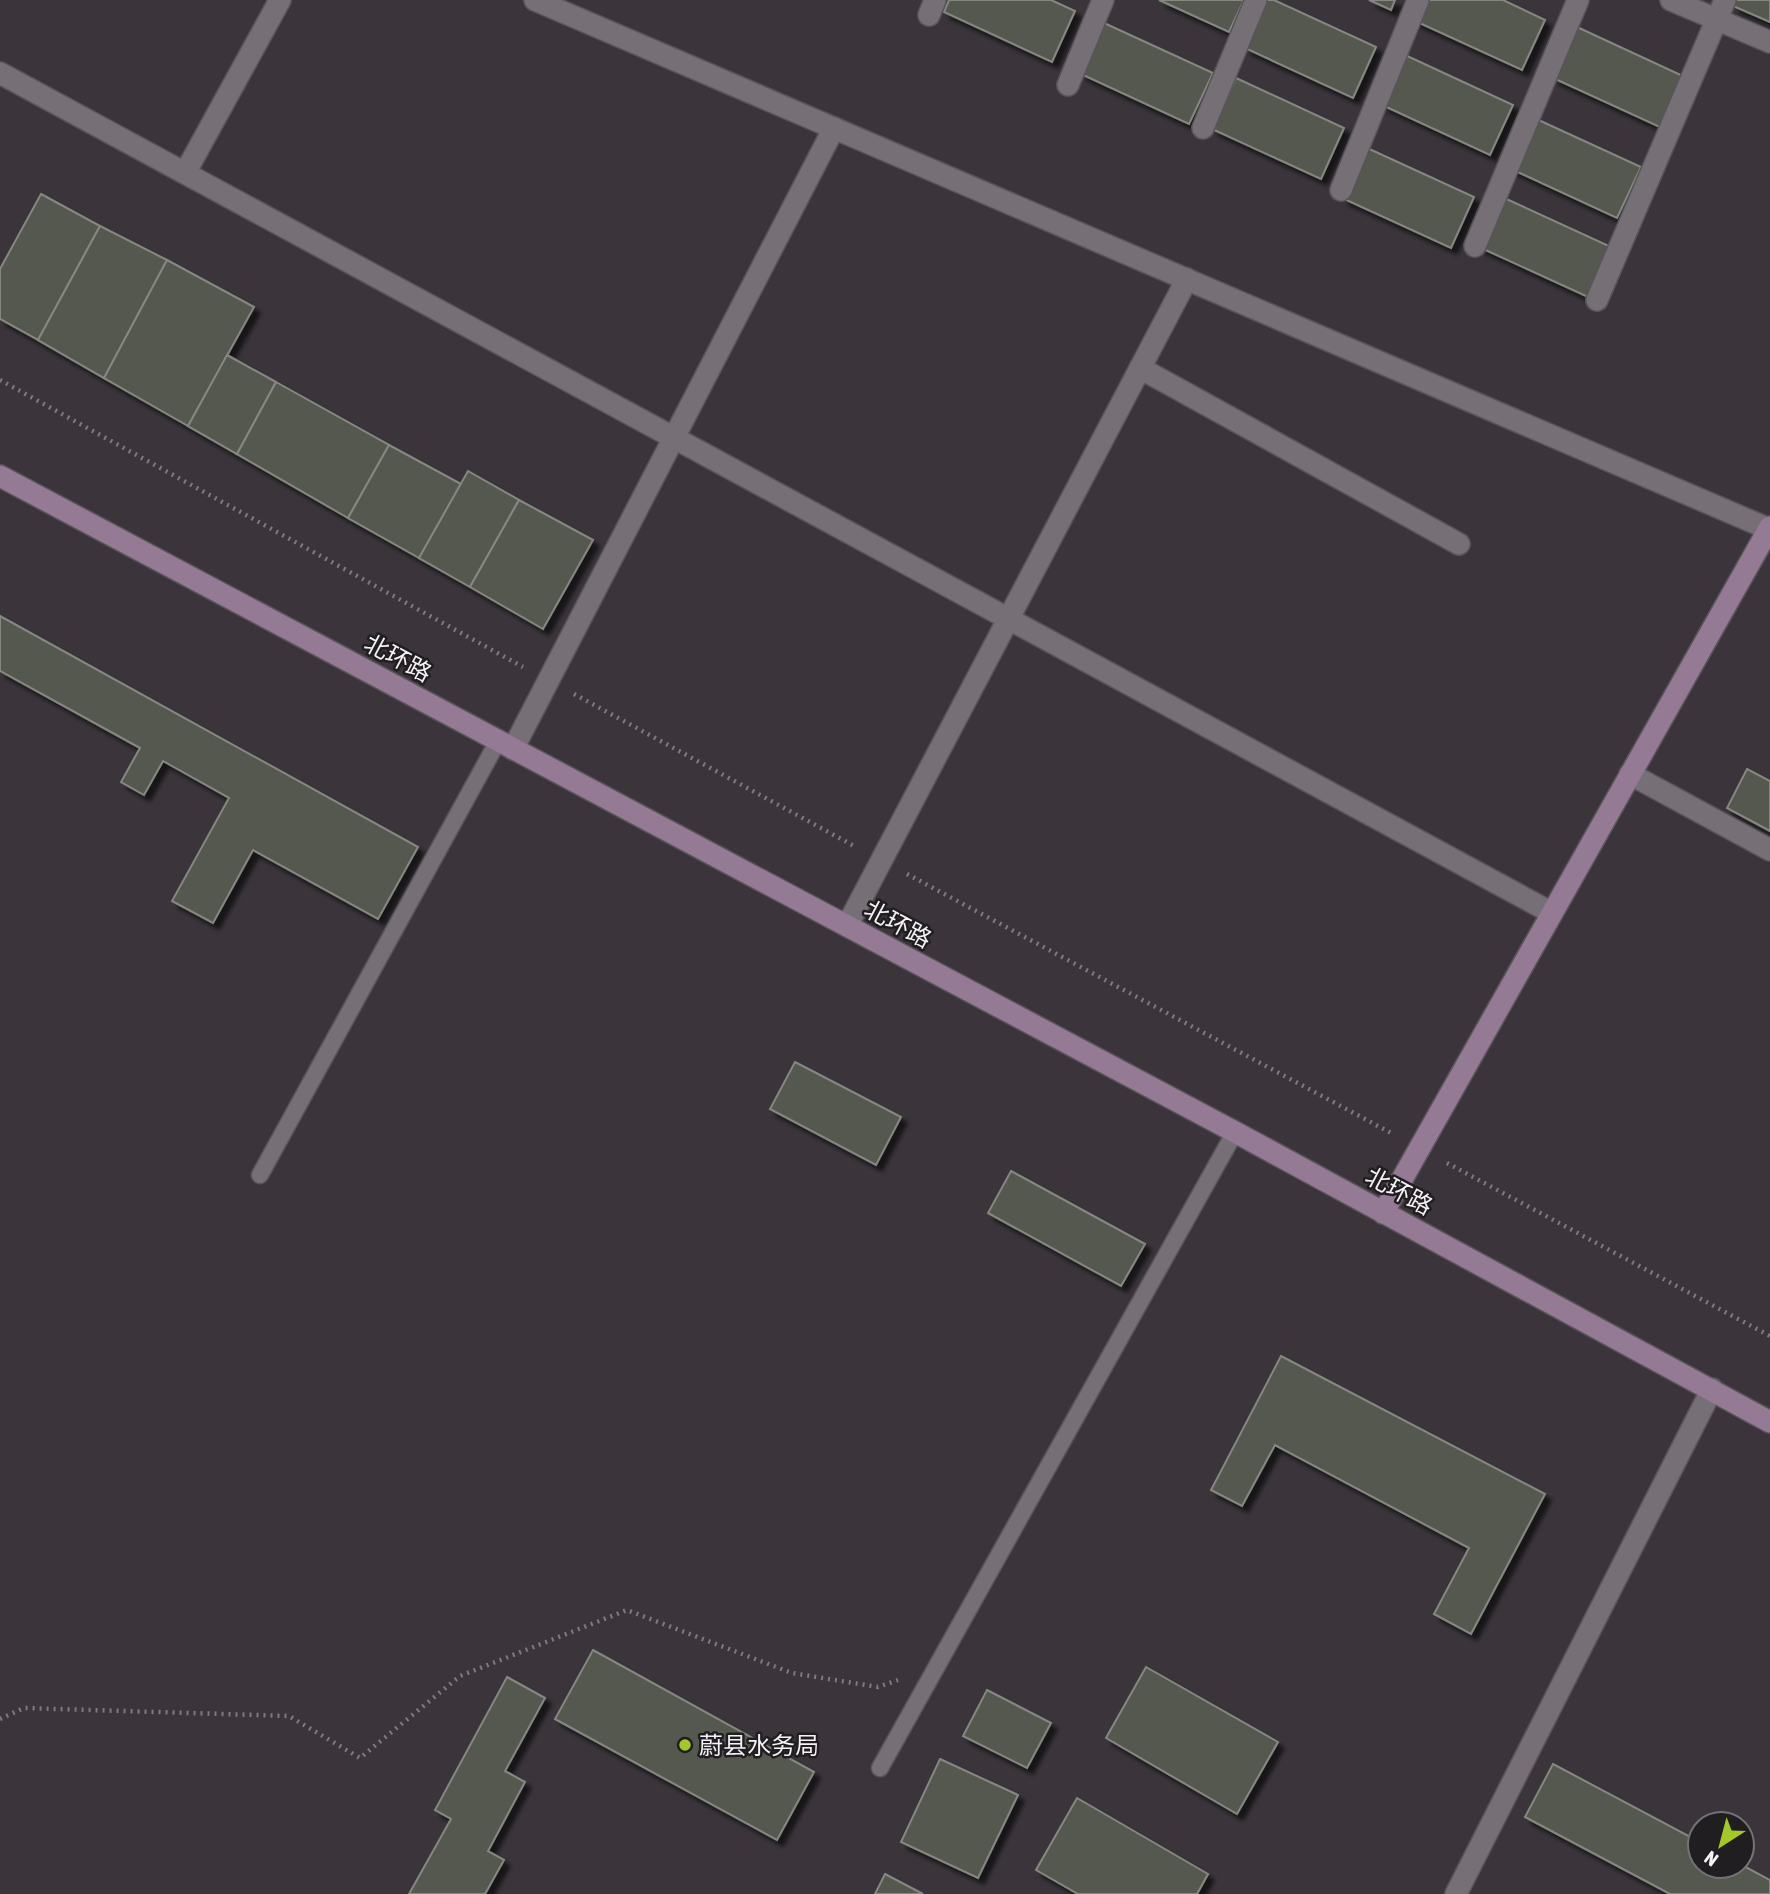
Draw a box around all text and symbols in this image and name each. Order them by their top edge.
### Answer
street label: 北环路 [360,629,436,687]
street label: 北环路 [860,895,936,953]
street label: 北环路 [1361,1162,1437,1220]
place label: 蔚县水务局 [699,1732,819,1759]
marker: 蔚县水务局 [677,1737,693,1753]
north arrow [1686,1810,1756,1880]
text: N [1700,1847,1722,1871]

